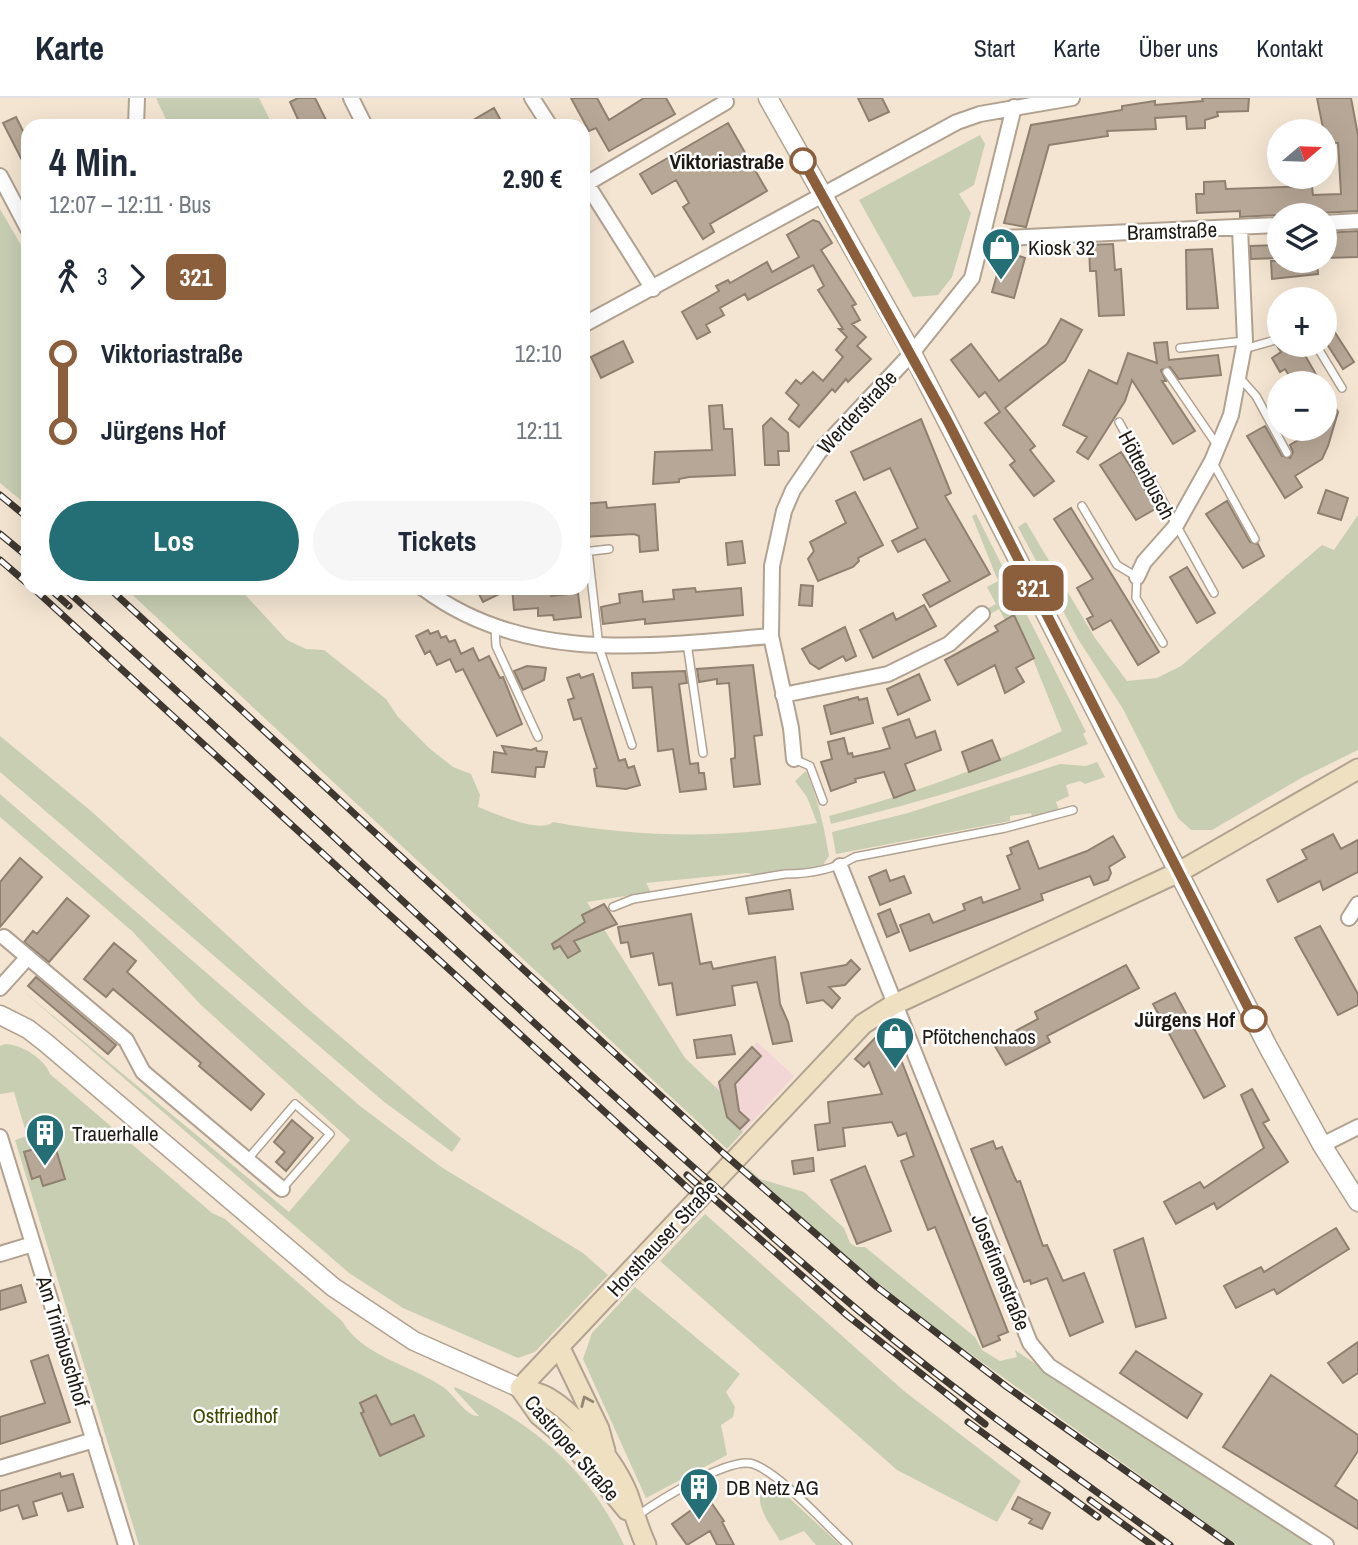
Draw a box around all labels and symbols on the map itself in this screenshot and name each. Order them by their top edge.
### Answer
north arrow [1267,119,1337,189]
place label: Viktoriastraße [669,147,784,176]
marker: Viktoriastraße [790,148,816,174]
street label: Bramstraße [1127,215,1217,247]
shop icon: Kiosk 32 [980,226,1022,281]
place label: Kiosk 32 [1028,233,1095,262]
street label: Werderstraße [811,364,903,460]
street label: Höttenbusch [1112,426,1182,524]
line badge: 321 [993,565,1073,611]
place label: Jürgens Hof [1135,1005,1235,1034]
marker: Jürgens Hof [1241,1006,1267,1032]
shop icon: Pfötchenchaos [874,1015,916,1070]
place label: Pfötchenchaos [922,1022,1036,1051]
building icon: Trauerhalle [24,1112,66,1167]
place label: Trauerhalle [72,1119,158,1148]
street label: Horsthauser Straße [600,1173,724,1303]
street label: Josefinenstraße [964,1209,1038,1335]
street label: Am Trimbuschhof [29,1271,97,1410]
street label: Castroper Straße [518,1389,626,1507]
one-way arrow [580,1395,594,1408]
park label: Ostfriedhof [192,1401,278,1430]
building icon: DB Netz AG [678,1466,720,1521]
place label: DB Netz AG [726,1473,819,1502]

